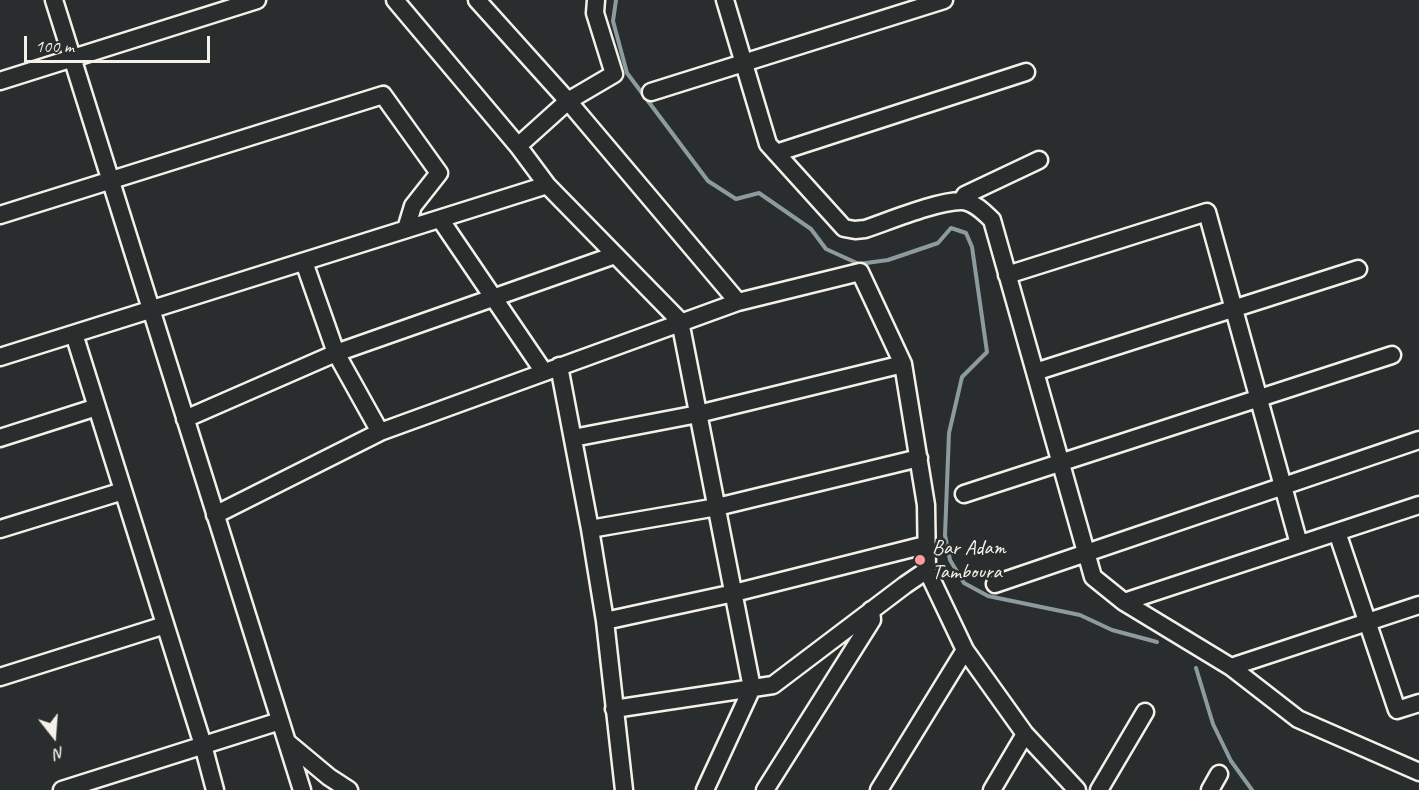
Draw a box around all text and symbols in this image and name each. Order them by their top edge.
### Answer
scale bar [27,24,213,62]
text: 100 m [35,35,74,57]
place label: Bar Adam Tamboura [932,535,1006,585]
marker: Bar Adam Tamboura [913,553,927,567]
north arrow [24,706,84,766]
text: N [52,742,67,764]

